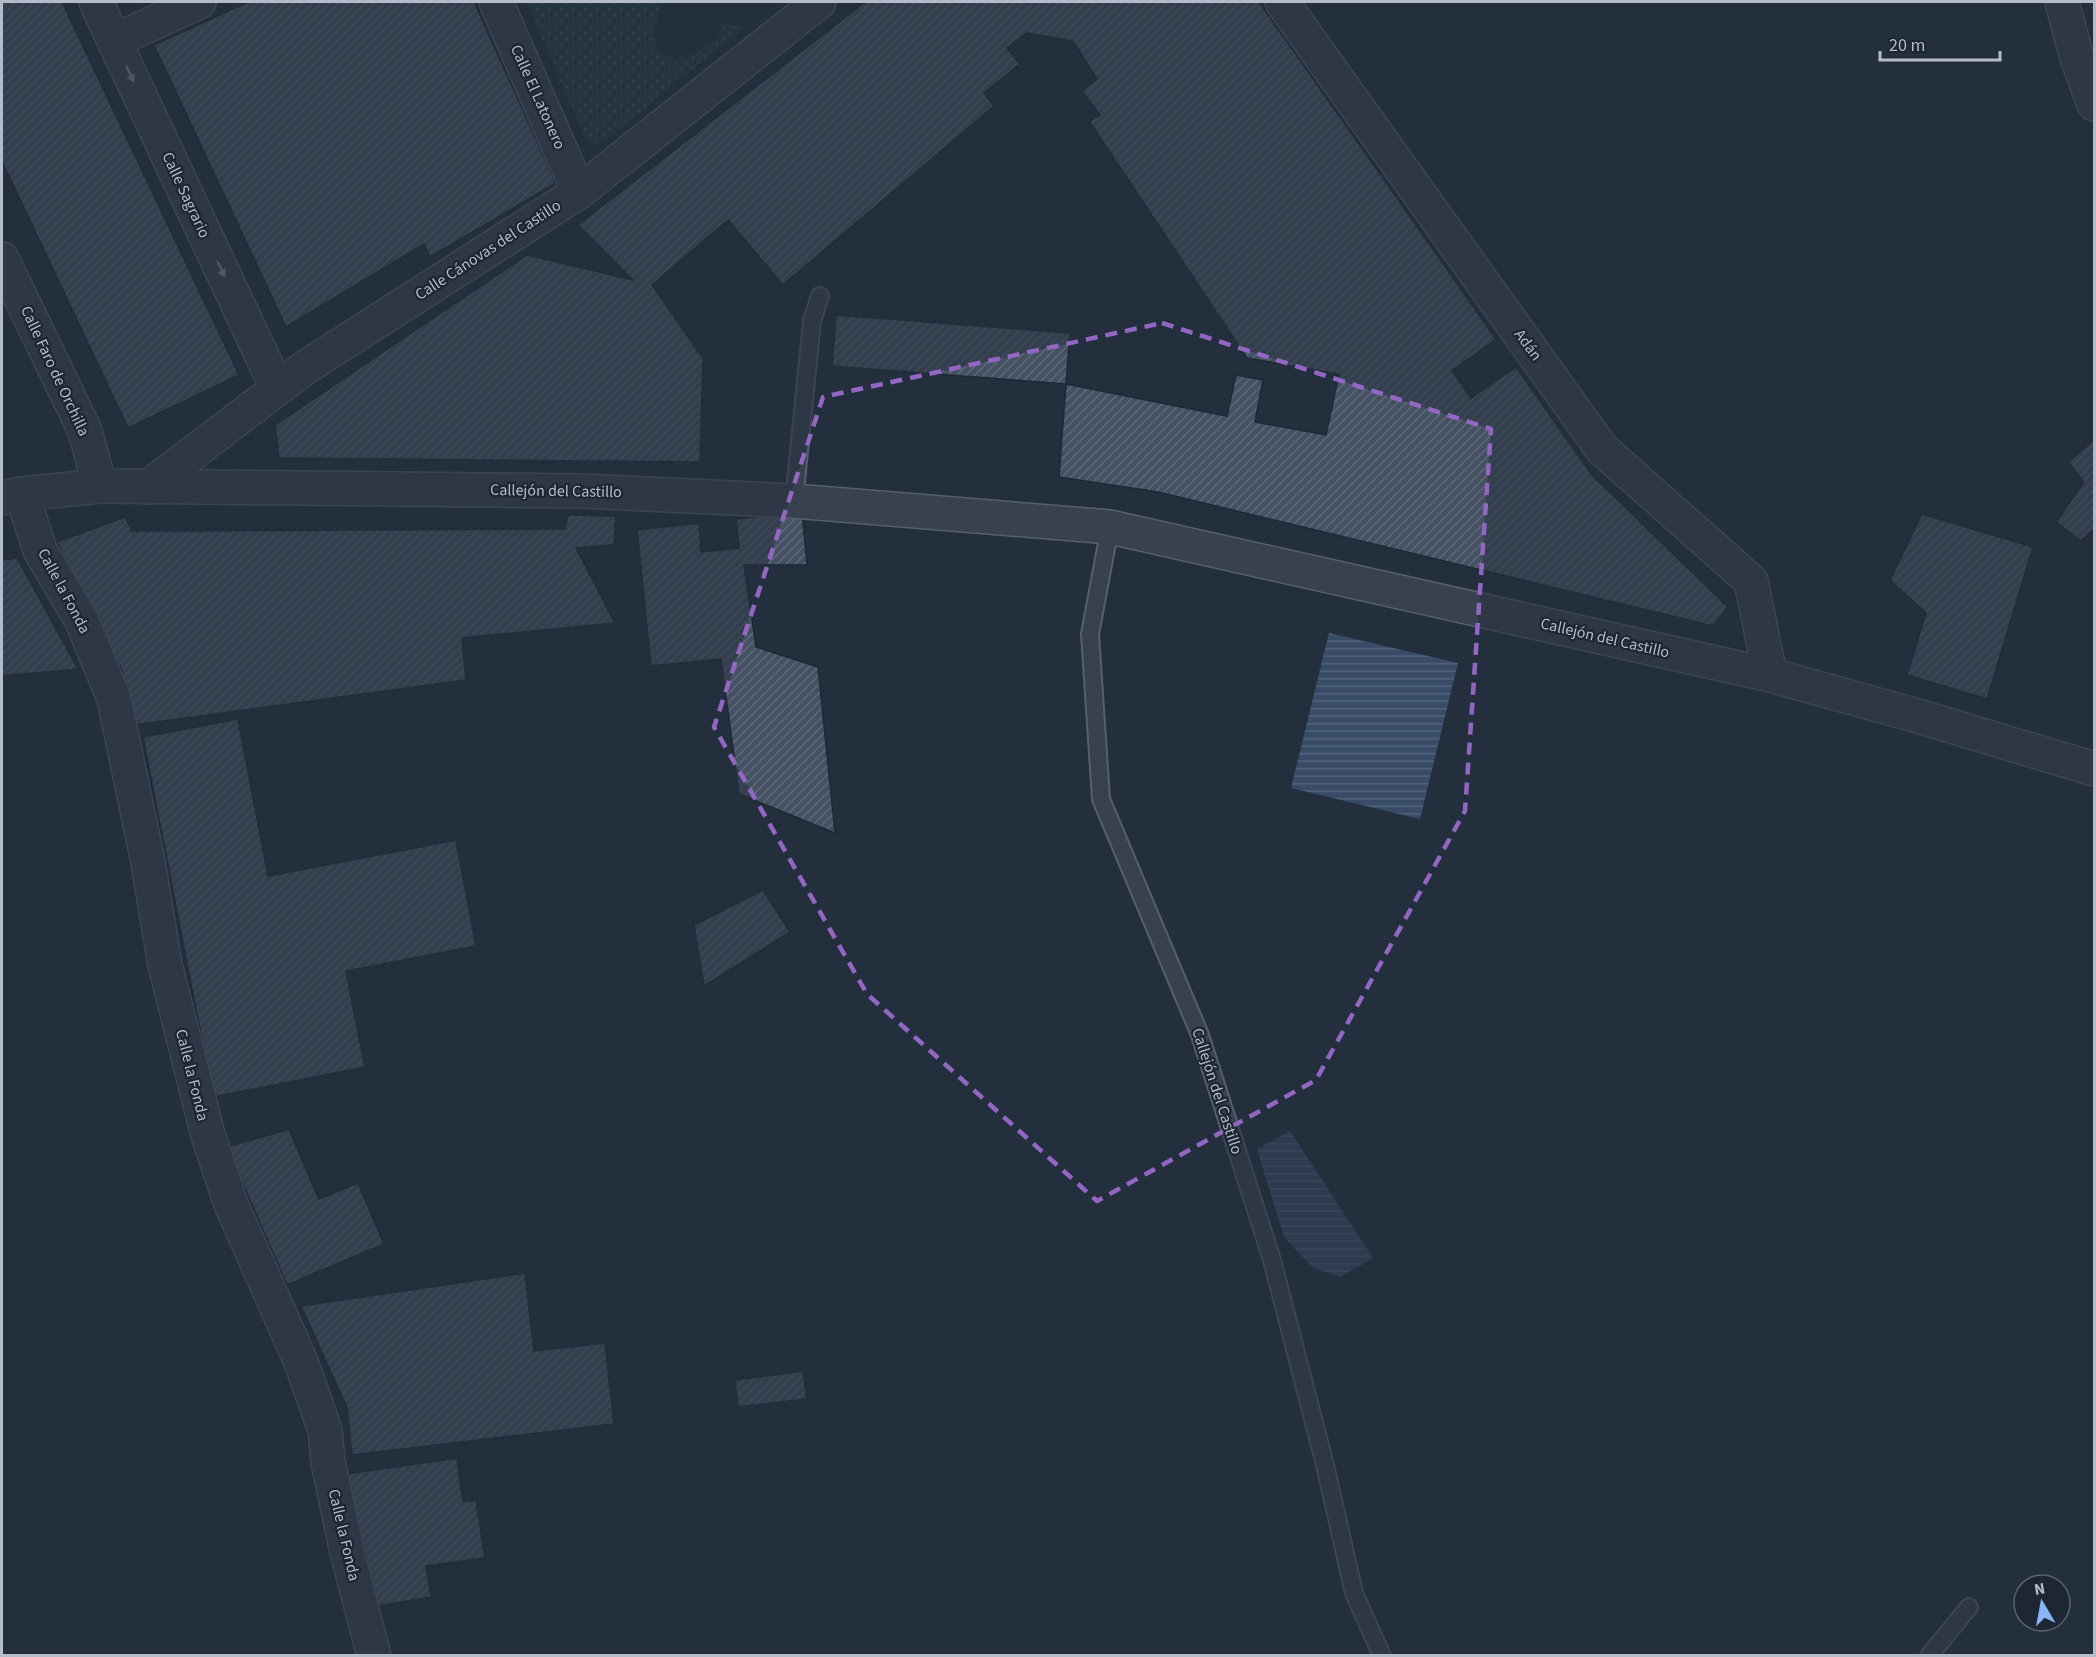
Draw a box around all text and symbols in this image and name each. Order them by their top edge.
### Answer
scale bar [1880,24,2000,62]
text: 20 m [1889,33,1925,58]
street label: Calle El Latonero [505,41,571,153]
one-way arrow [125,65,134,82]
street label: Calle Sagrario [156,148,216,242]
street label: Calle Cánovas del Castillo [411,194,565,306]
one-way arrow [217,261,226,278]
street label: Calle Faro de Orchilla [15,302,95,440]
street label: Adán [1509,325,1547,365]
street label: Callejón del Castillo [490,479,622,503]
street label: Calle la Fonda [32,544,96,638]
street label: Callejón del Castillo [1538,612,1672,664]
street label: Callejón del Castillo [1186,1025,1248,1157]
street label: Calle la Fonda [170,1027,214,1123]
street label: Calle la Fonda [323,1487,365,1583]
north arrow [2012,1573,2072,1633]
text: N [2032,1577,2047,1601]

